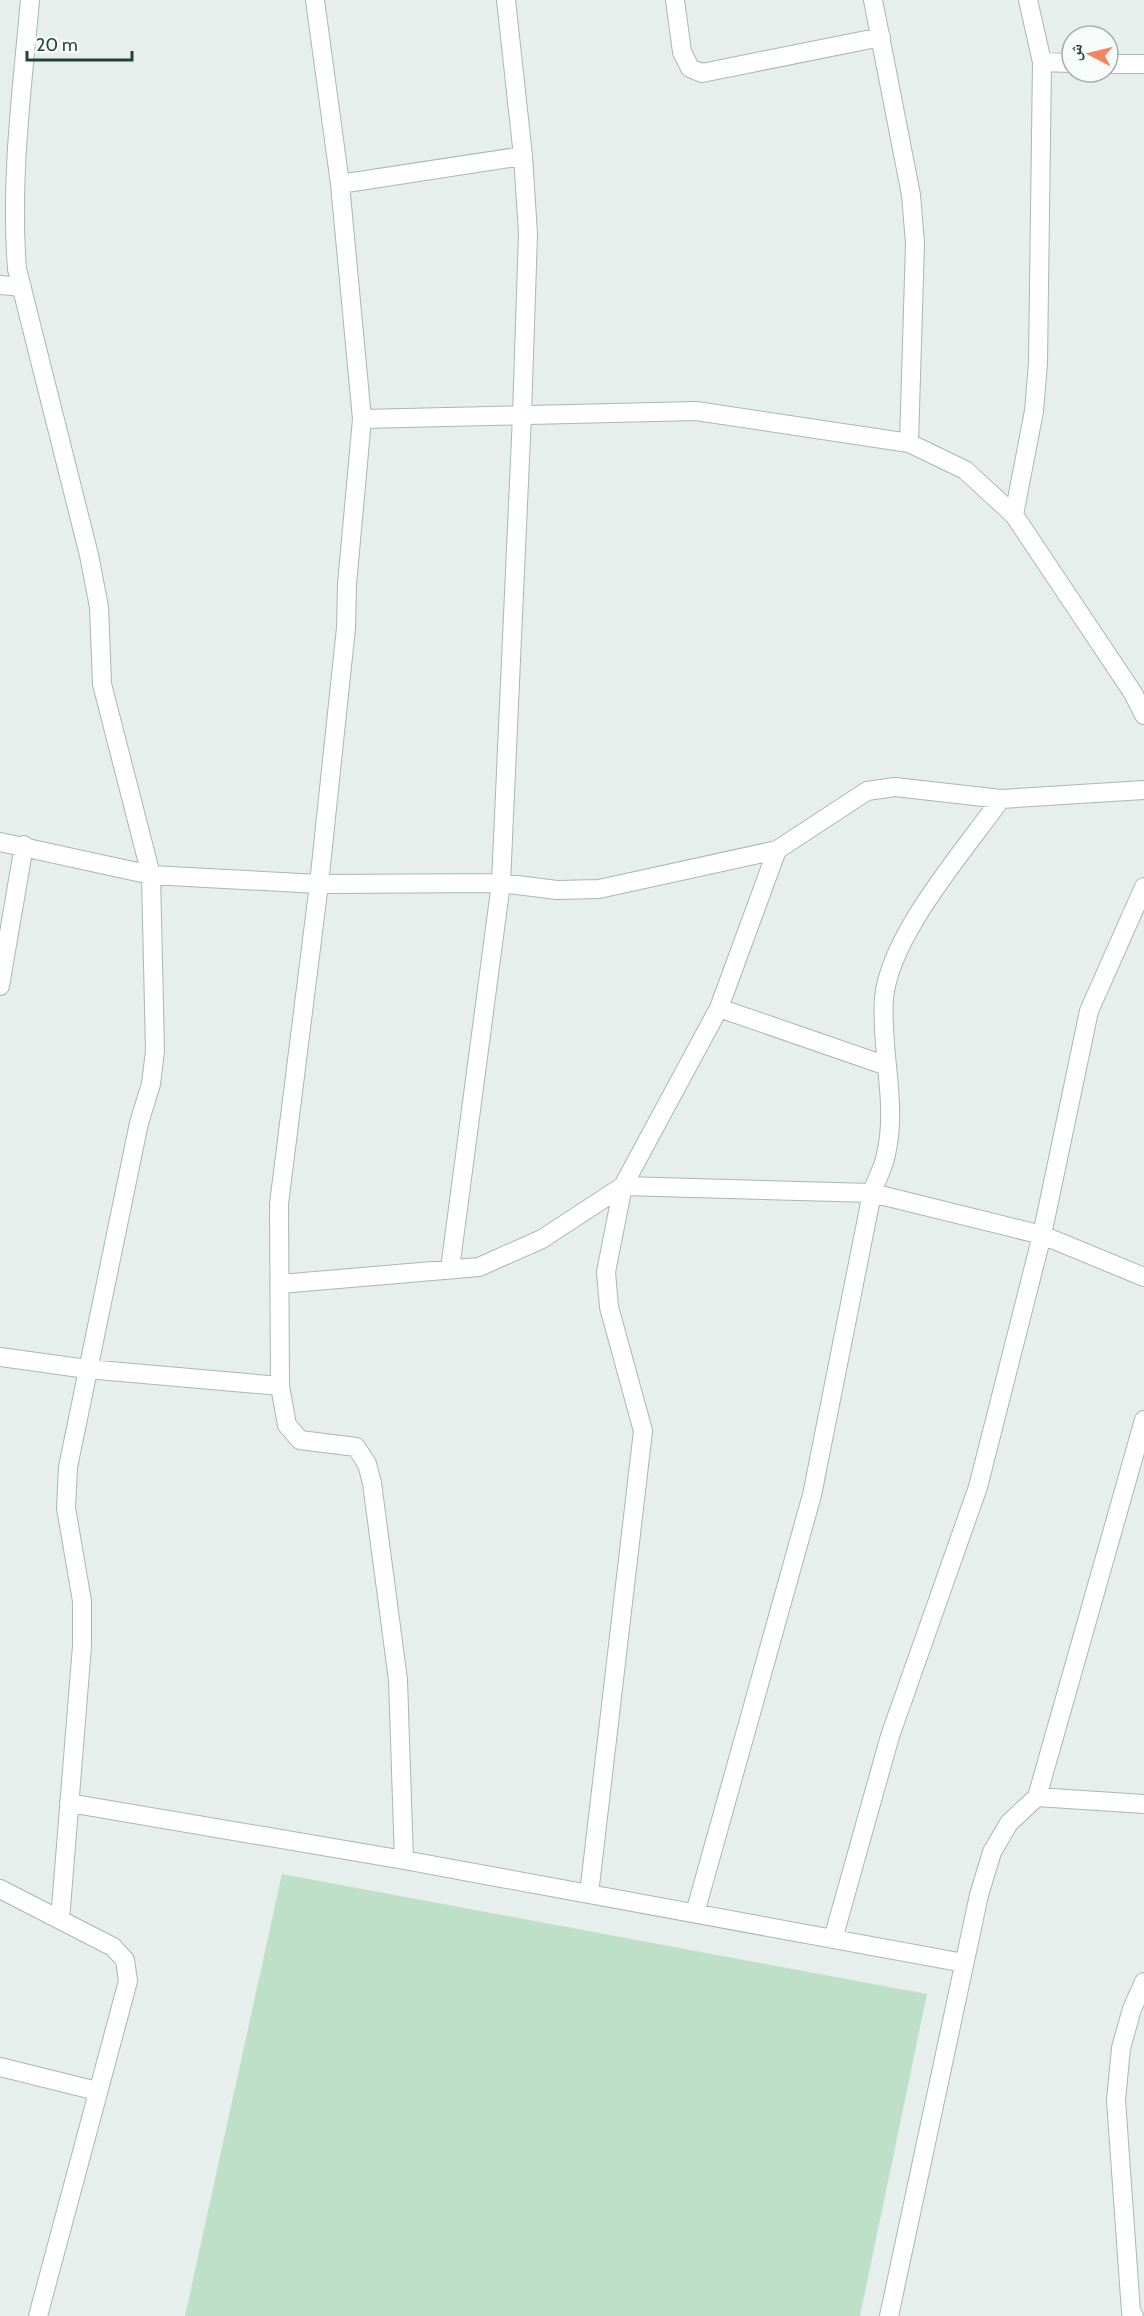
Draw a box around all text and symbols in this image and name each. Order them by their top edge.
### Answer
scale bar [27,24,132,62]
north arrow [1060,24,1120,84]
text: 20 m [36,34,78,56]
text: ش [1065,43,1086,62]

